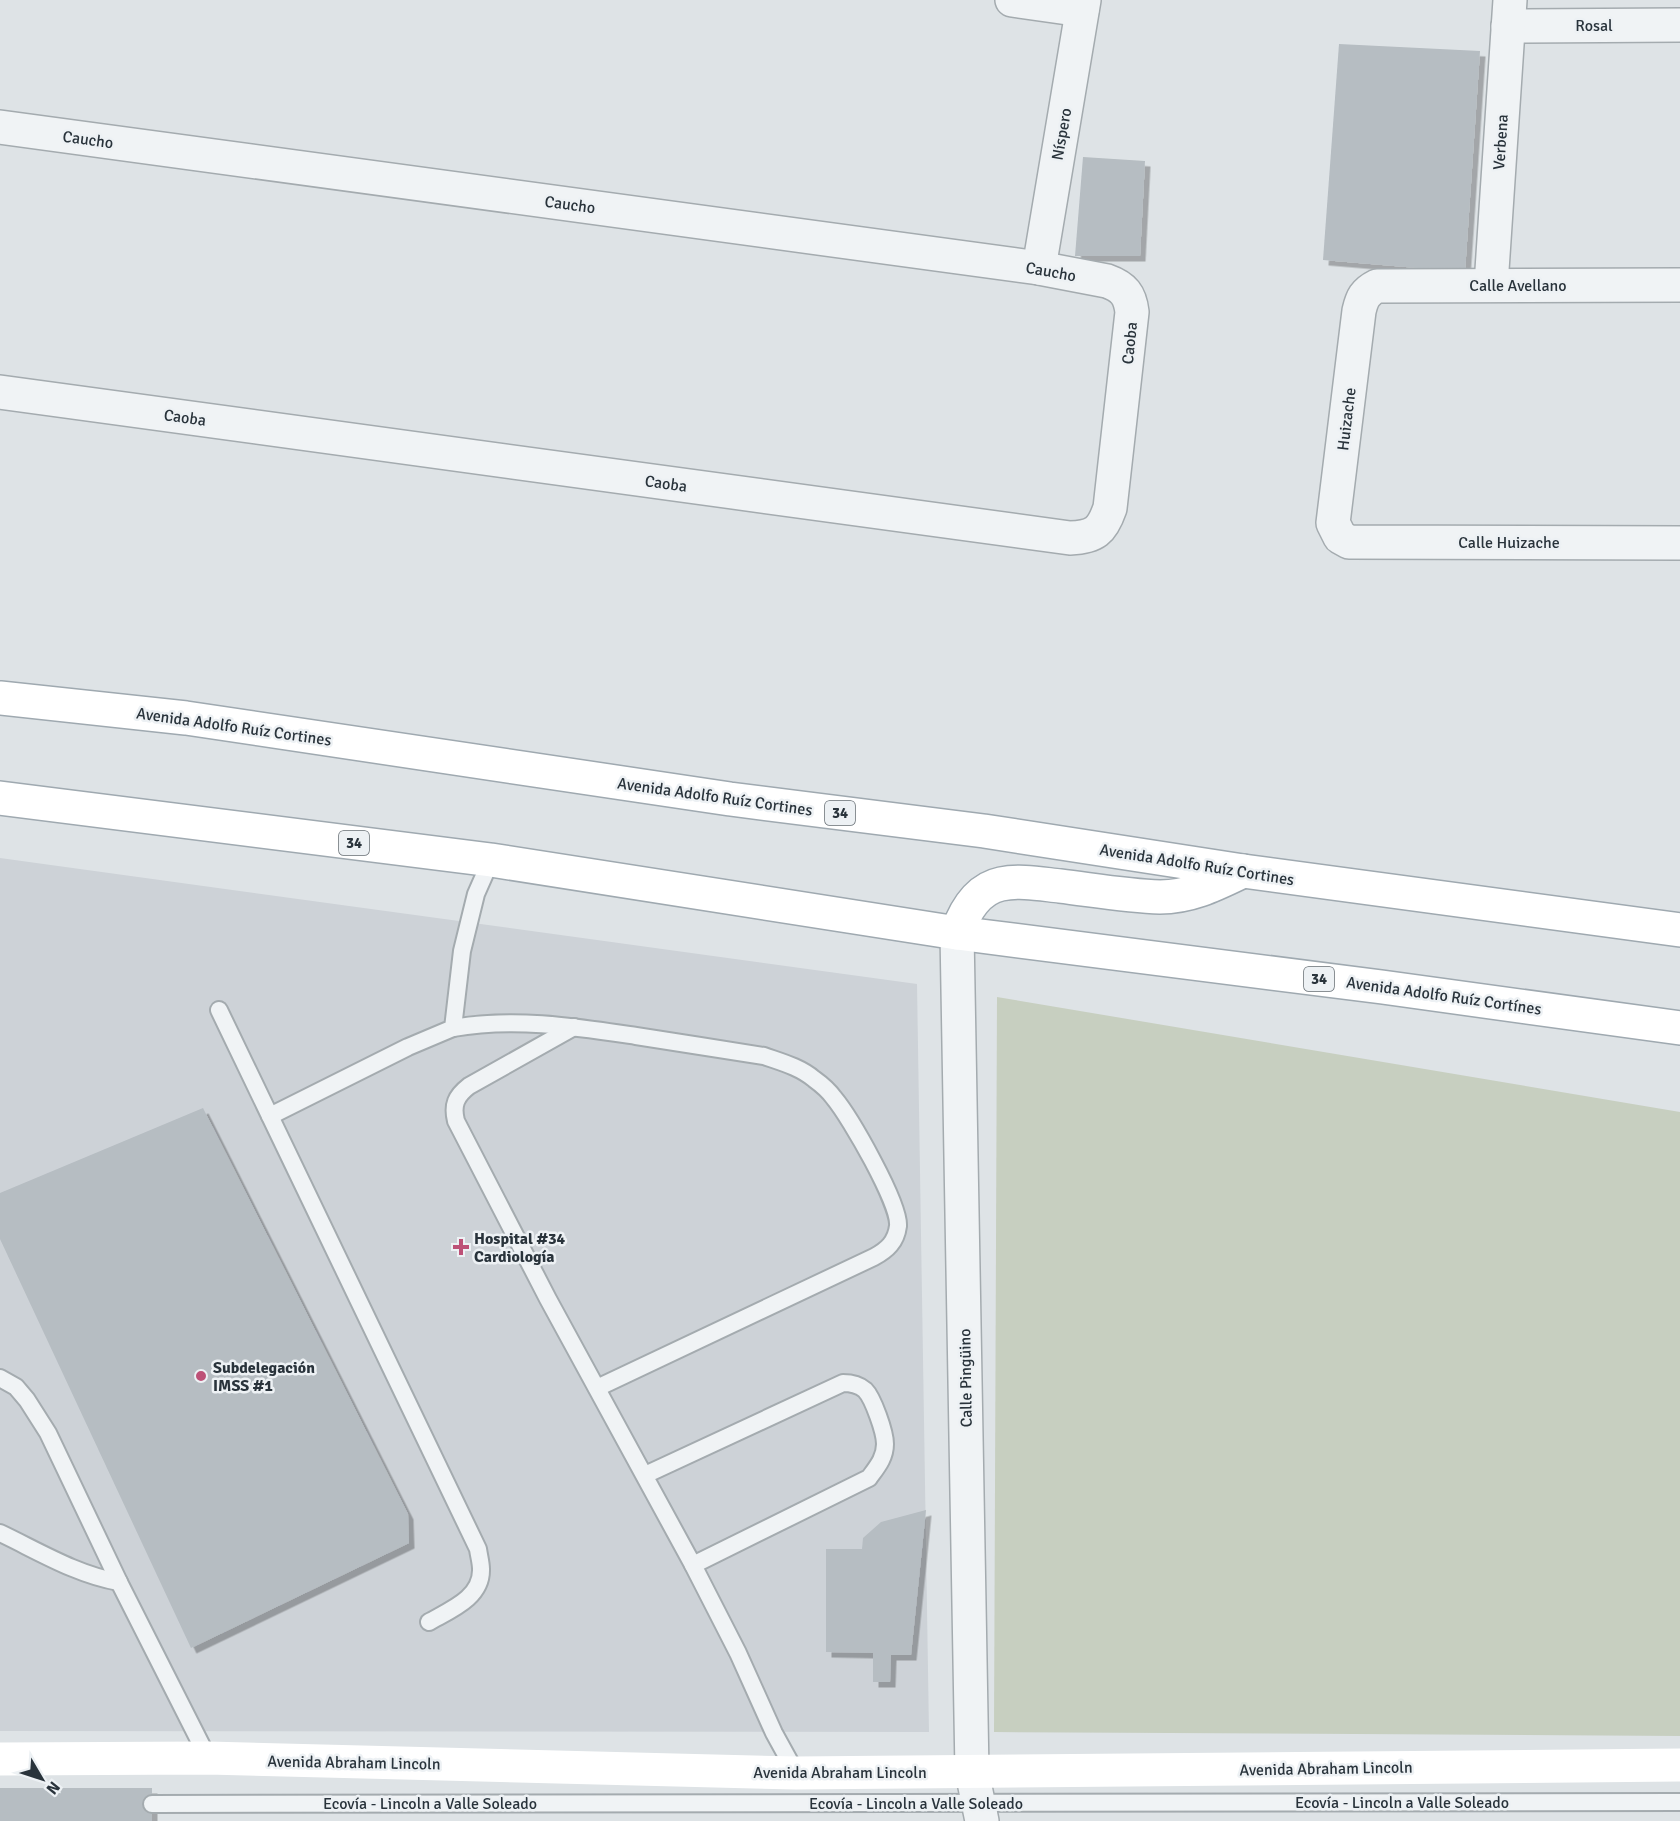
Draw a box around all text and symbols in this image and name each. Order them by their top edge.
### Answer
street label: Rosal [1575,16,1613,36]
street label: Níspero [1048,107,1076,162]
street label: Verbena [1489,114,1513,170]
street label: Caucho [61,127,114,153]
street label: Caucho [543,192,596,218]
street label: Caucho [1024,258,1078,286]
street label: Calle Avellano [1469,276,1567,296]
street label: Caoba [1118,321,1142,365]
street label: Huizache [1333,386,1361,452]
street label: Caoba [162,405,207,431]
street label: Caoba [643,471,688,497]
street label: Calle Huizache [1458,533,1560,553]
street label: Avenida Adolfo Ruíz Cortines [135,703,333,751]
street label: Avenida Adolfo Ruíz Cortines [616,773,814,821]
road number: 34 [825,801,855,825]
road number: 34 [339,831,369,855]
street label: Avenida Adolfo Ruíz Cortines [1098,840,1296,890]
road number: 34 [1304,967,1334,991]
street label: Avenida Adolfo Ruíz Cortínes [1345,972,1543,1020]
place label: Hospital #34 Cardiología [474,1229,566,1267]
marker: Hospital #34 Cardiología [452,1238,470,1256]
street label: Calle Pingüino [955,1328,977,1428]
place label: Subdelegación IMSS #1 [213,1358,315,1396]
marker: Subdelegación IMSS #1 [194,1369,208,1383]
north arrow [12,1749,72,1809]
street label: Avenida Abraham Lincoln [267,1751,441,1775]
street label: Avenida Abraham Lincoln [1239,1757,1413,1781]
street label: Avenida Abraham Lincoln [753,1763,927,1783]
text: N [42,1777,64,1798]
street label: Ecovía - Lincoln a Valle Soleado [1295,1793,1509,1813]
street label: Ecovía - Lincoln a Valle Soleado [323,1794,537,1814]
street label: Ecovía - Lincoln a Valle Soleado [809,1794,1023,1814]

